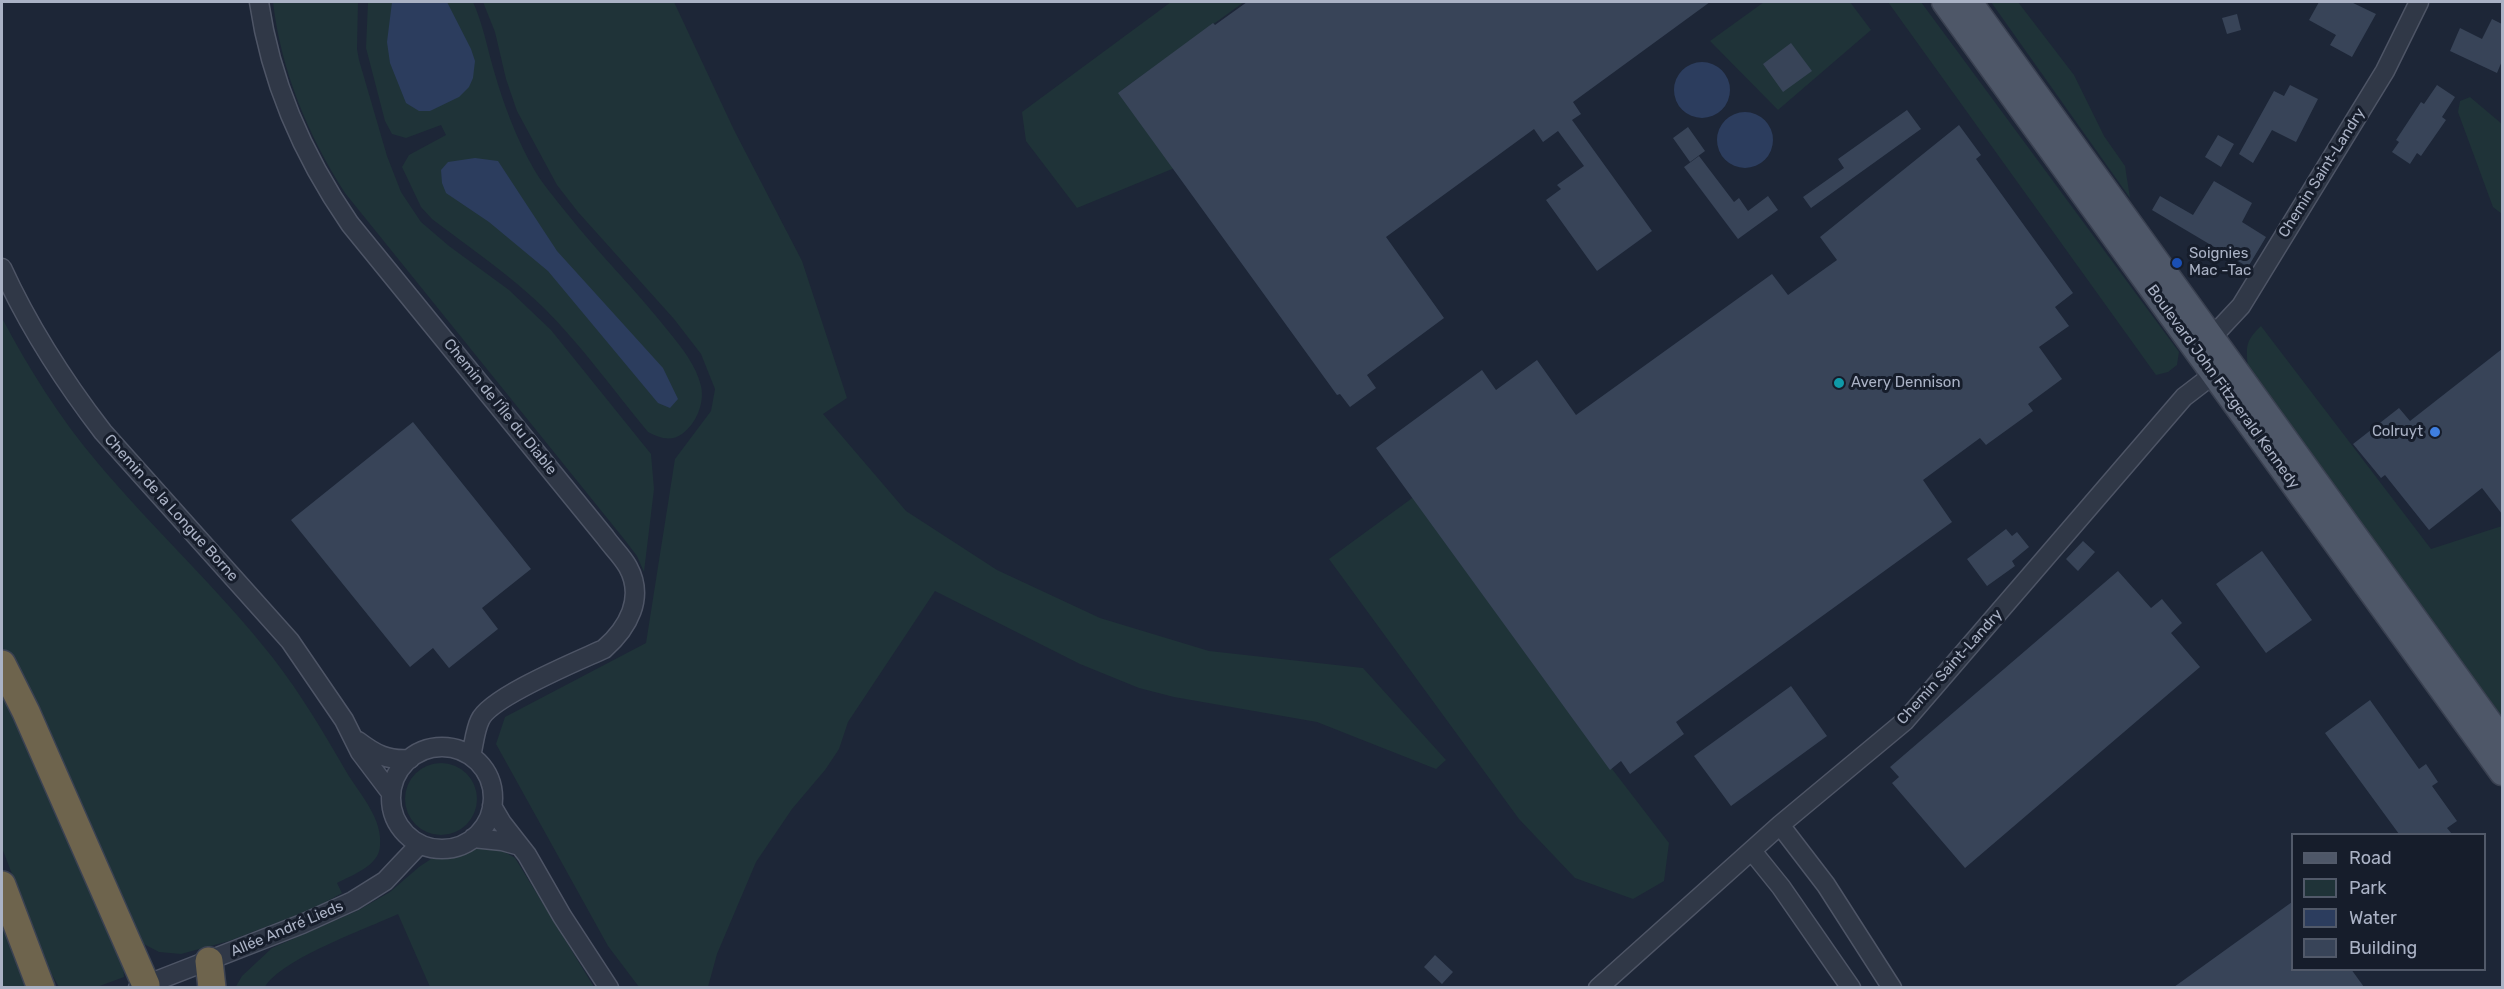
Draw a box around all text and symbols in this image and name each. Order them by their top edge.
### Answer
street label: Chemin Saint-Landry [2275,105,2369,241]
place label: Soignies Mac -Tac [2189,245,2251,280]
marker: Soignies Mac -Tac [2170,256,2184,270]
street label: Boulevard John Fitzgerald Kennedy [2143,281,2303,493]
street label: Chemin de l'Île du Diable [440,335,560,479]
place label: Avery Dennison [1851,374,1961,392]
marker: Avery Dennison [1832,376,1846,390]
place label: Colruyt [2372,423,2423,441]
marker: Colruyt [2428,425,2442,439]
street label: Chemin de la Longue Borne [100,431,242,585]
street label: Chemin Saint-Landry [1893,606,2007,728]
legend [2291,833,2486,971]
text: Road [2349,847,2392,869]
text: Park [2349,877,2386,899]
street label: Allée André Lieds [228,897,346,961]
text: Water [2349,907,2397,929]
text: Building [2349,937,2417,959]

